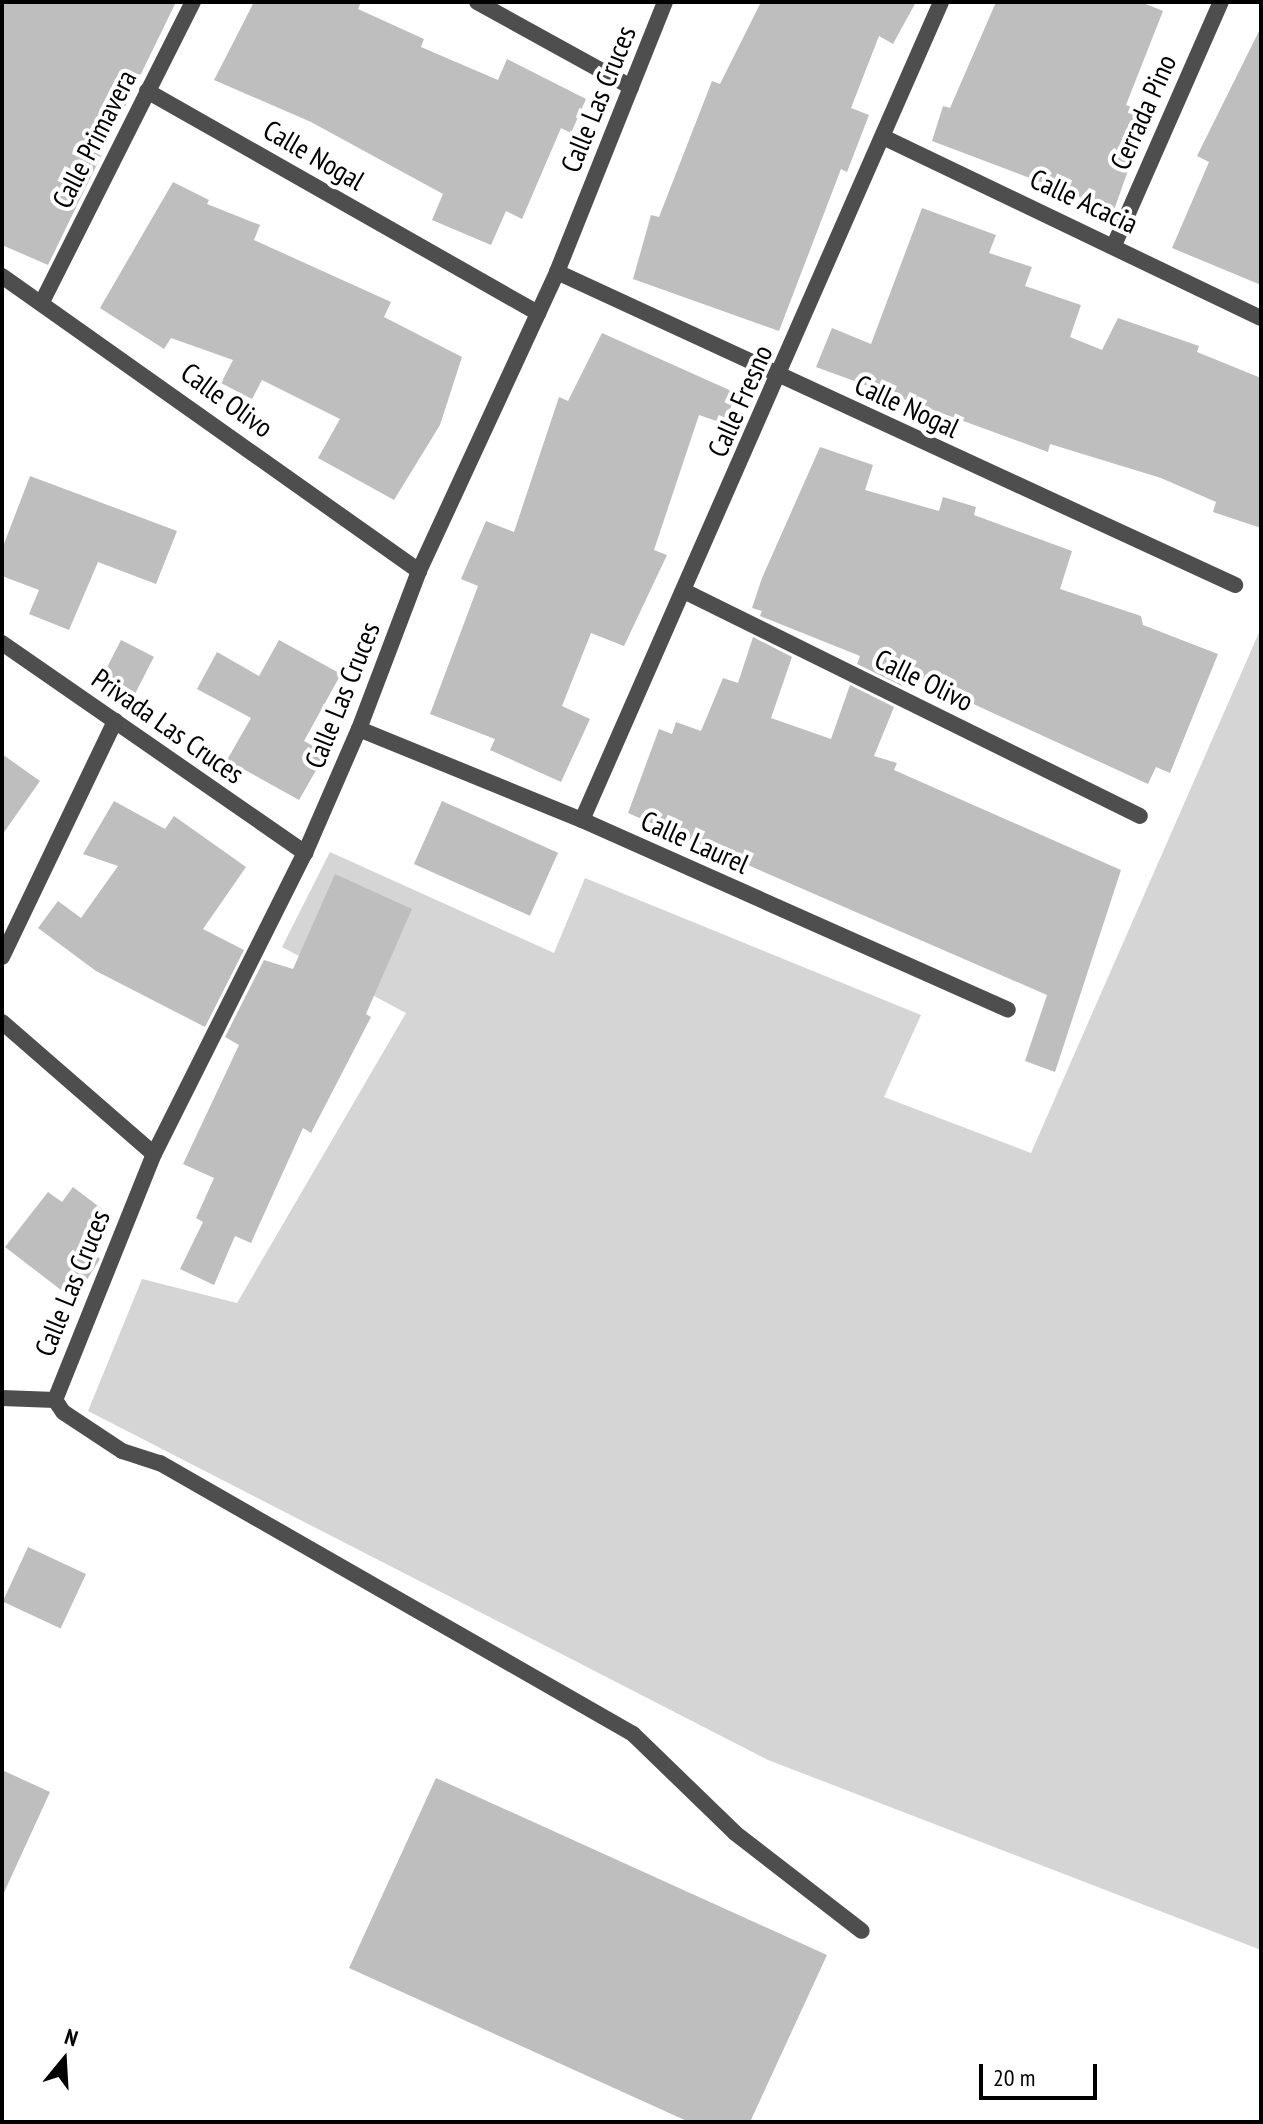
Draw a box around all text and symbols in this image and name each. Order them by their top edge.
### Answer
street label: Calle Las Cruces [553,21,643,177]
street label: Cerrada Pino [1103,49,1183,175]
street label: Calle Primavera [45,64,143,214]
street label: Calle Nogal [257,113,371,197]
street label: Calle Acacia [1025,161,1143,241]
street label: Calle Fresno [700,340,780,462]
street label: Calle Olivo [175,356,279,444]
street label: Calle Nogal [850,367,964,445]
street label: Calle Las Cruces [297,617,387,773]
street label: Calle Olivo [869,642,979,718]
street label: Privada Las Cruces [86,661,250,791]
street label: Calle Laurel [636,803,754,881]
street label: Calle Las Cruces [27,1205,117,1361]
north arrow [24,2020,104,2100]
text: N [61,2022,81,2052]
scale bar [983,2048,1101,2098]
text: 20 m [993,2062,1035,2093]

